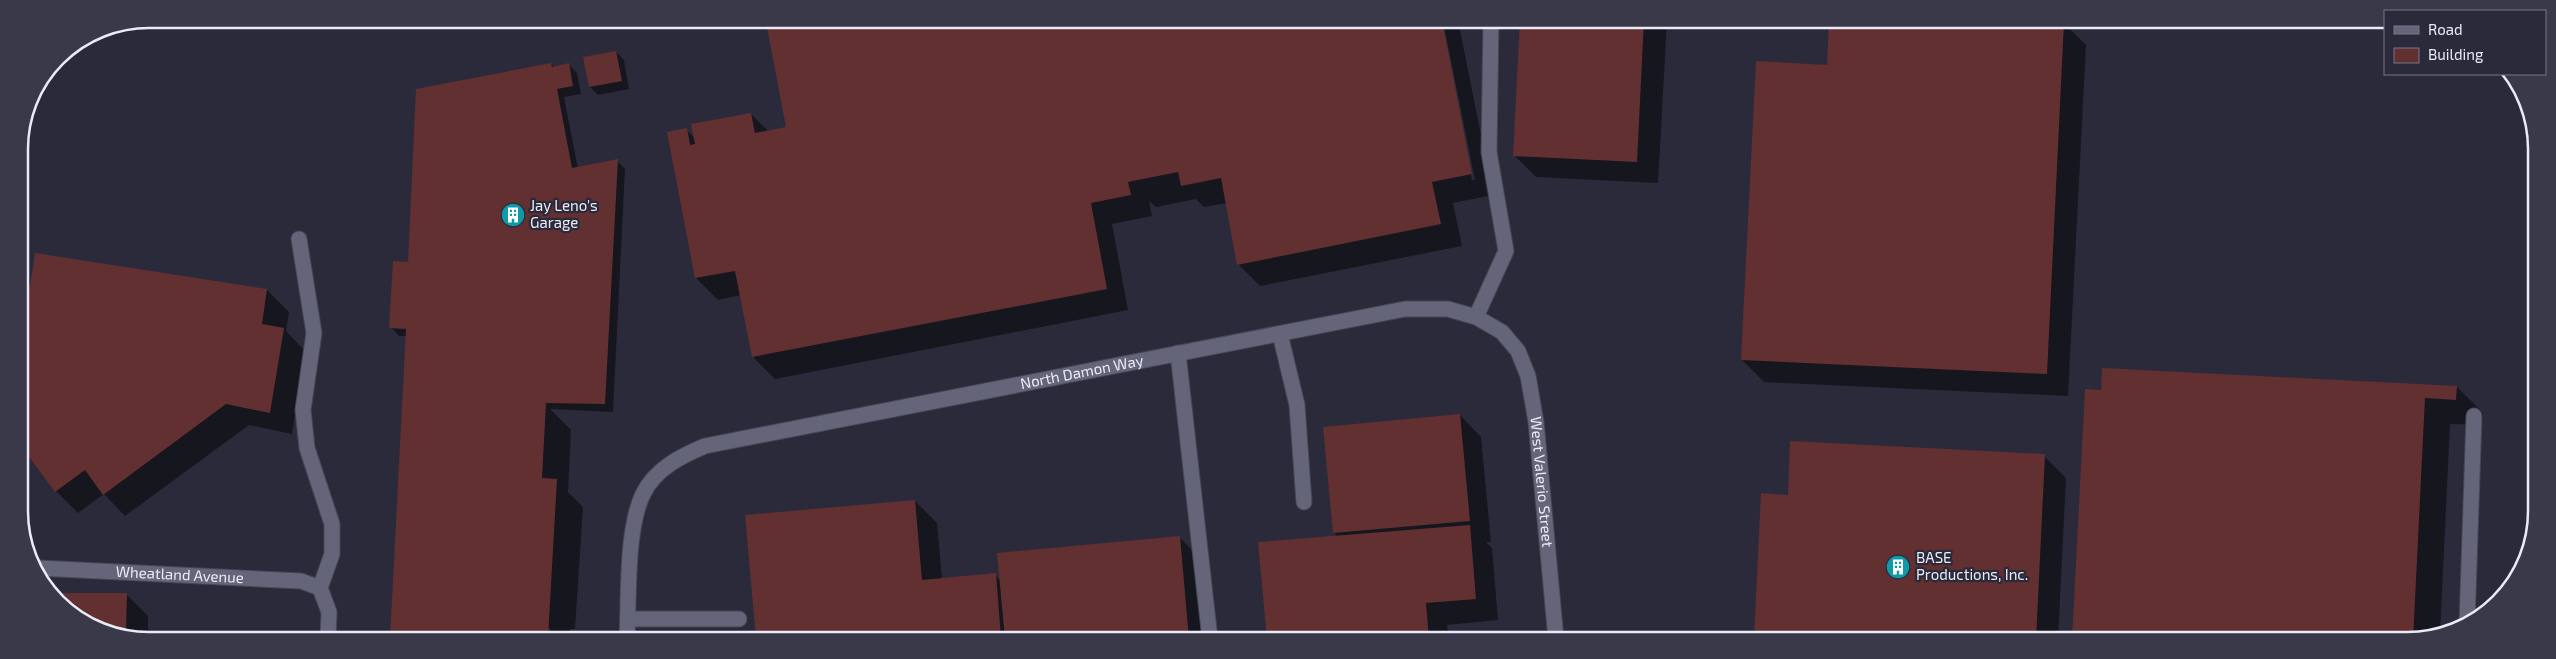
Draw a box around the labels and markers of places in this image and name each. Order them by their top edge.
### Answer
place label: Jay Leno's Garage [530,196,598,231]
building icon: Jay Leno's Garage [500,202,526,228]
place label: BASE Productions, Inc. [1916,548,2028,583]
building icon: BASE Productions, Inc. [1885,554,1911,580]

